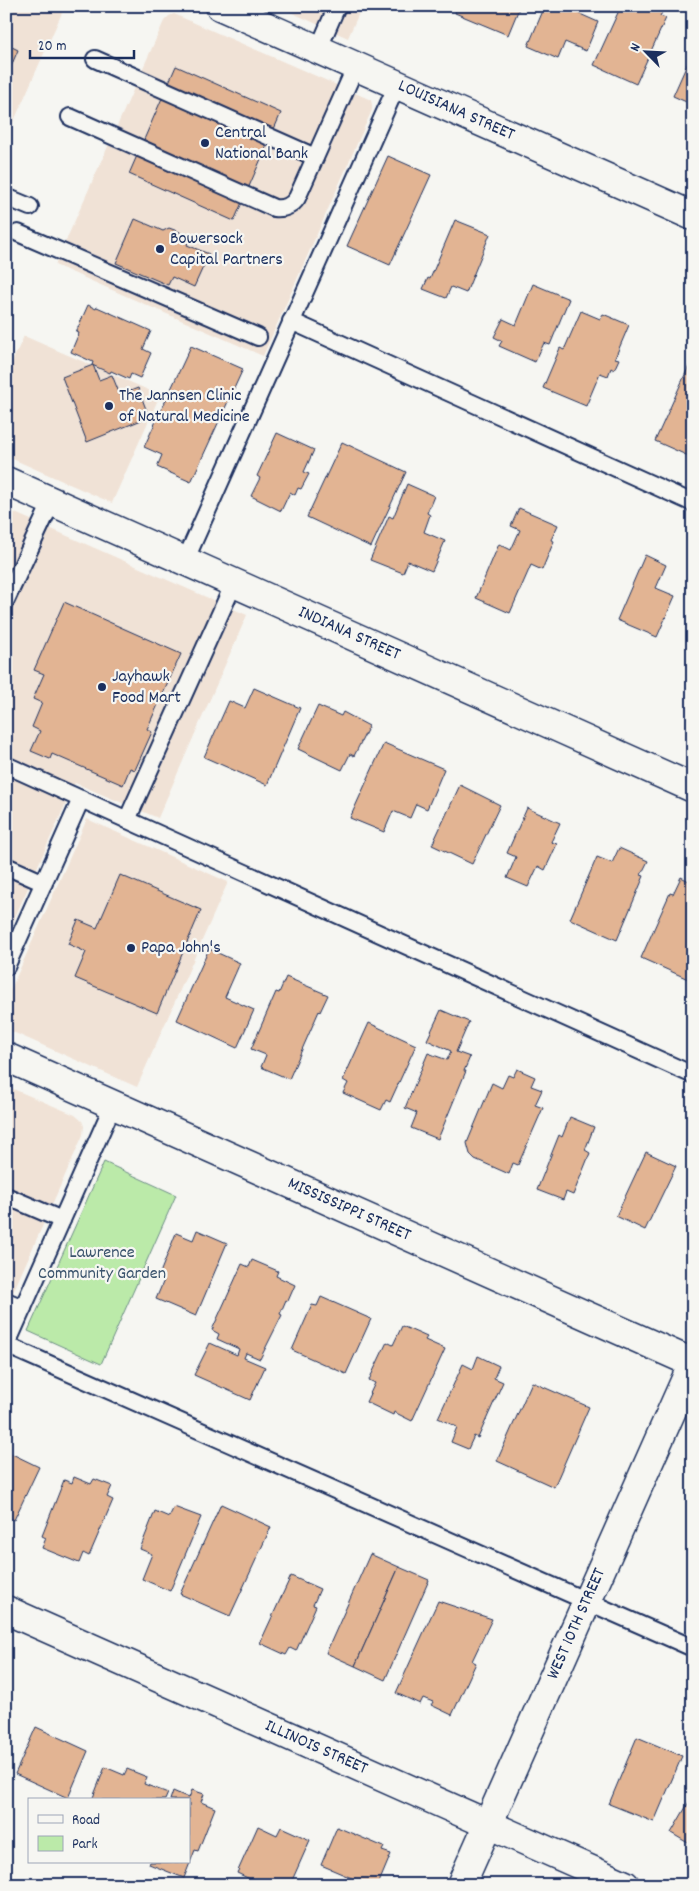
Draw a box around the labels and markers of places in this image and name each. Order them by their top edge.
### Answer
place label: Central National Bank [215,121,308,167]
marker: Central National Bank [199,137,211,149]
place label: Bowersock Capital Partners [170,227,283,273]
marker: Bowersock Capital Partners [154,243,166,255]
place label: The Jannsen Clinic of Natural Medicine [119,384,250,430]
marker: The Jannsen Clinic of Natural Medicine [103,400,115,412]
place label: Jayhawk Food Mart [112,665,181,711]
marker: Jayhawk Food Mart [96,681,108,693]
place label: Papa John's [141,936,221,961]
marker: Papa John's [125,942,137,954]

